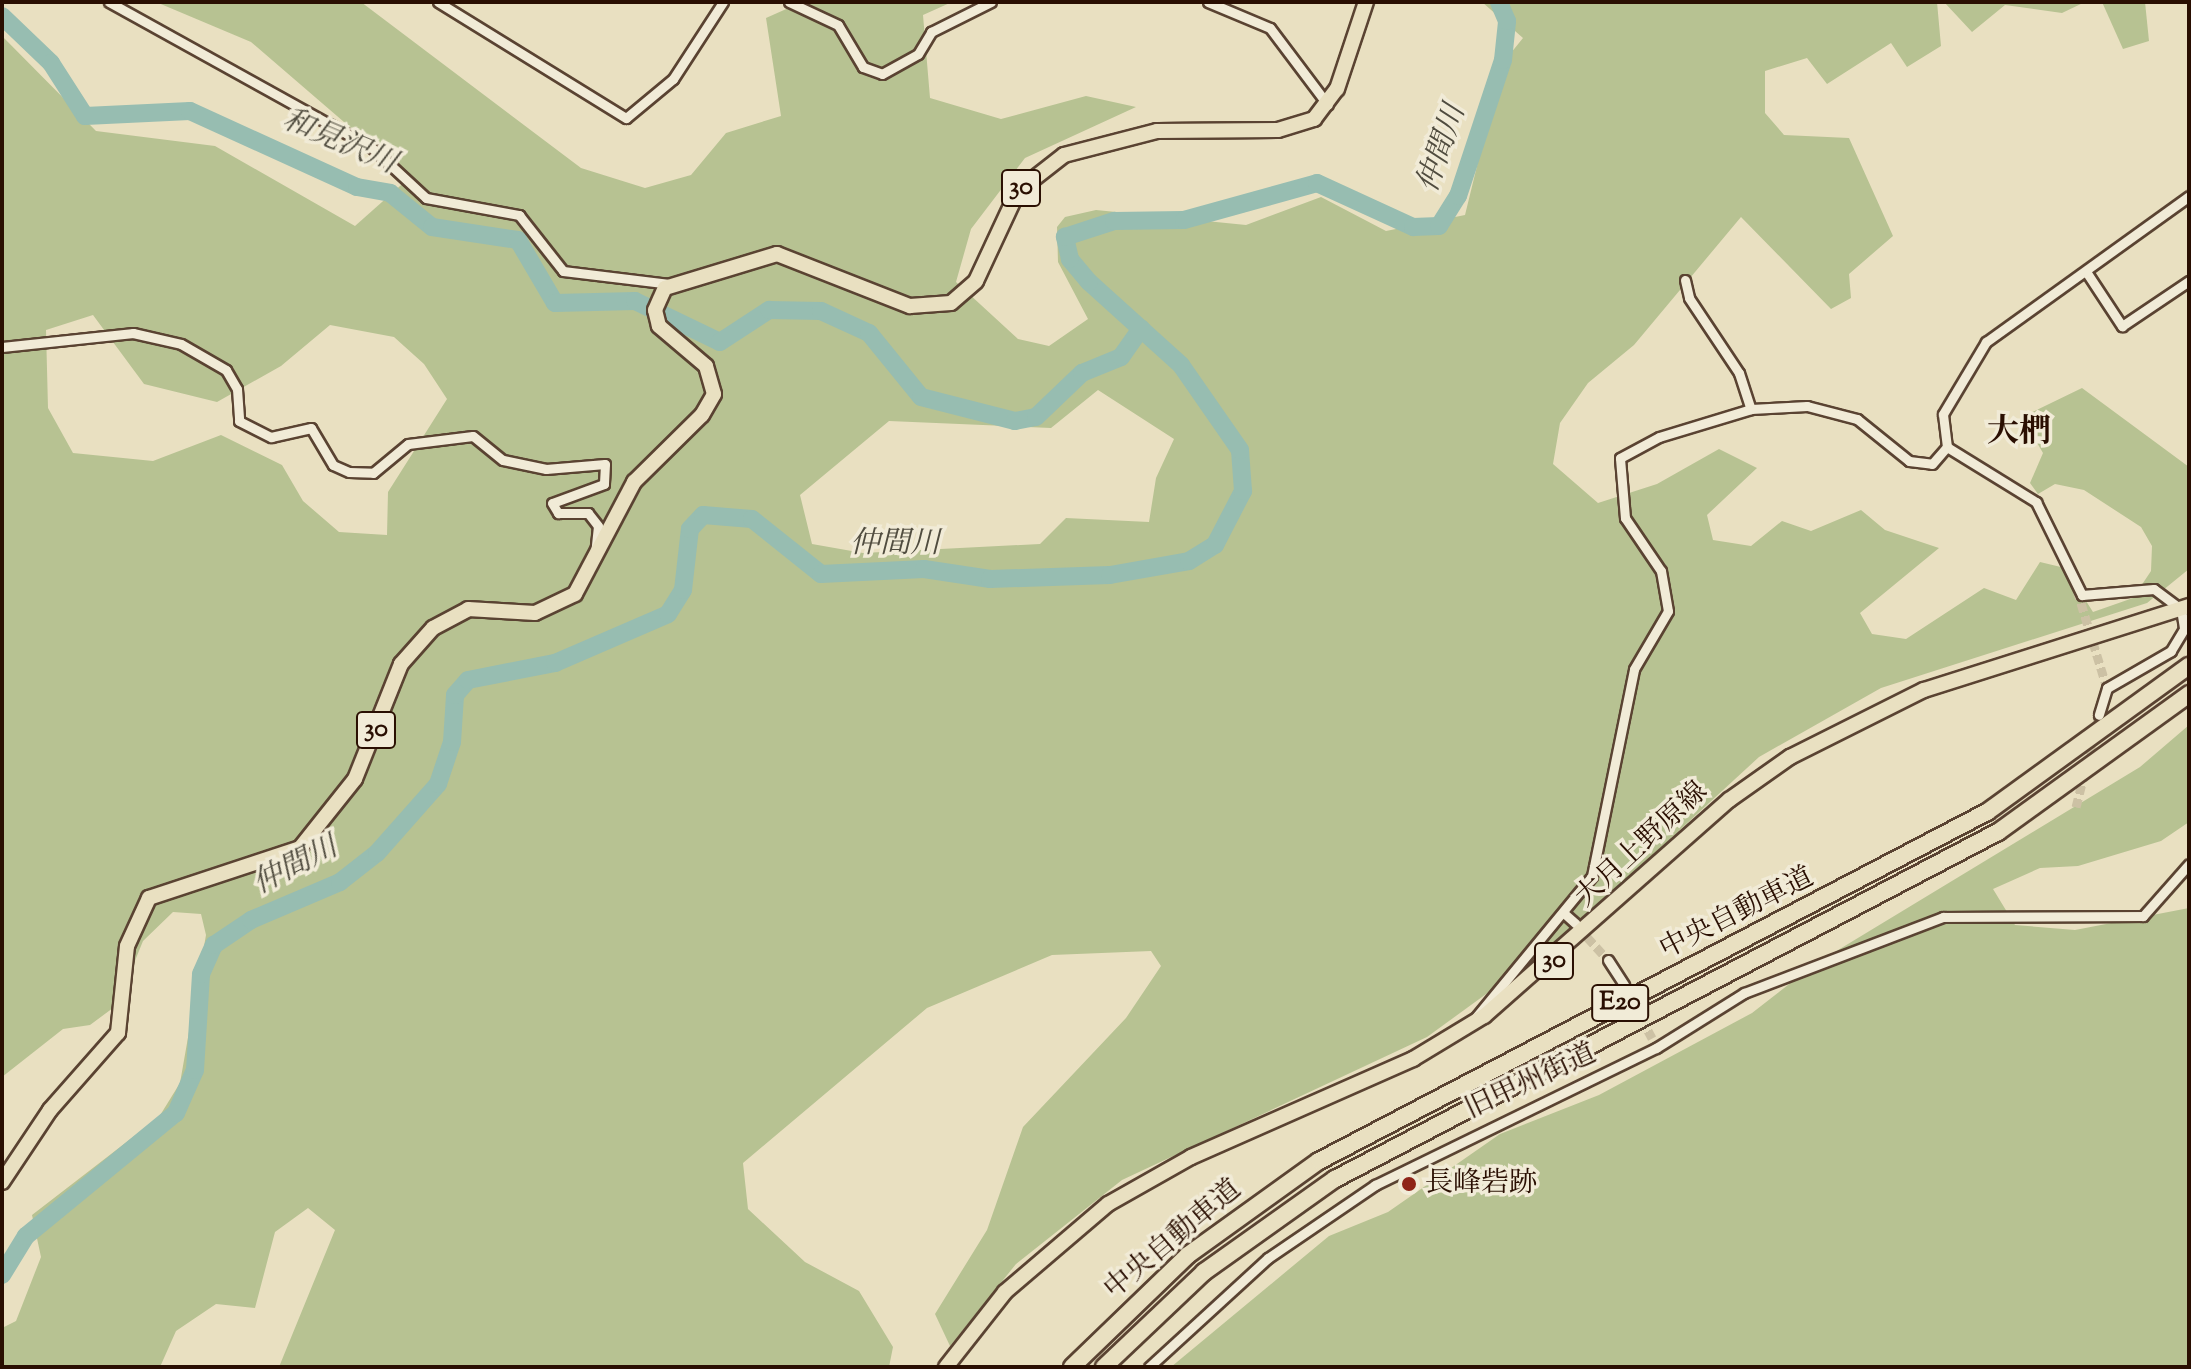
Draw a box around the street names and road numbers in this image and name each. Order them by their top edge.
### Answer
road number: 30 [999,166,1043,210]
road number: 30 [354,708,398,752]
street label: 大月上野原線 [1569,775,1715,915]
street label: 中央自動車道 [1655,861,1819,967]
road number: 30 [1532,939,1576,983]
road number: E20 [1590,981,1650,1025]
street label: 旧甲州街道 [1460,1037,1602,1127]
street label: 中央自動車道 [1098,1173,1248,1307]

